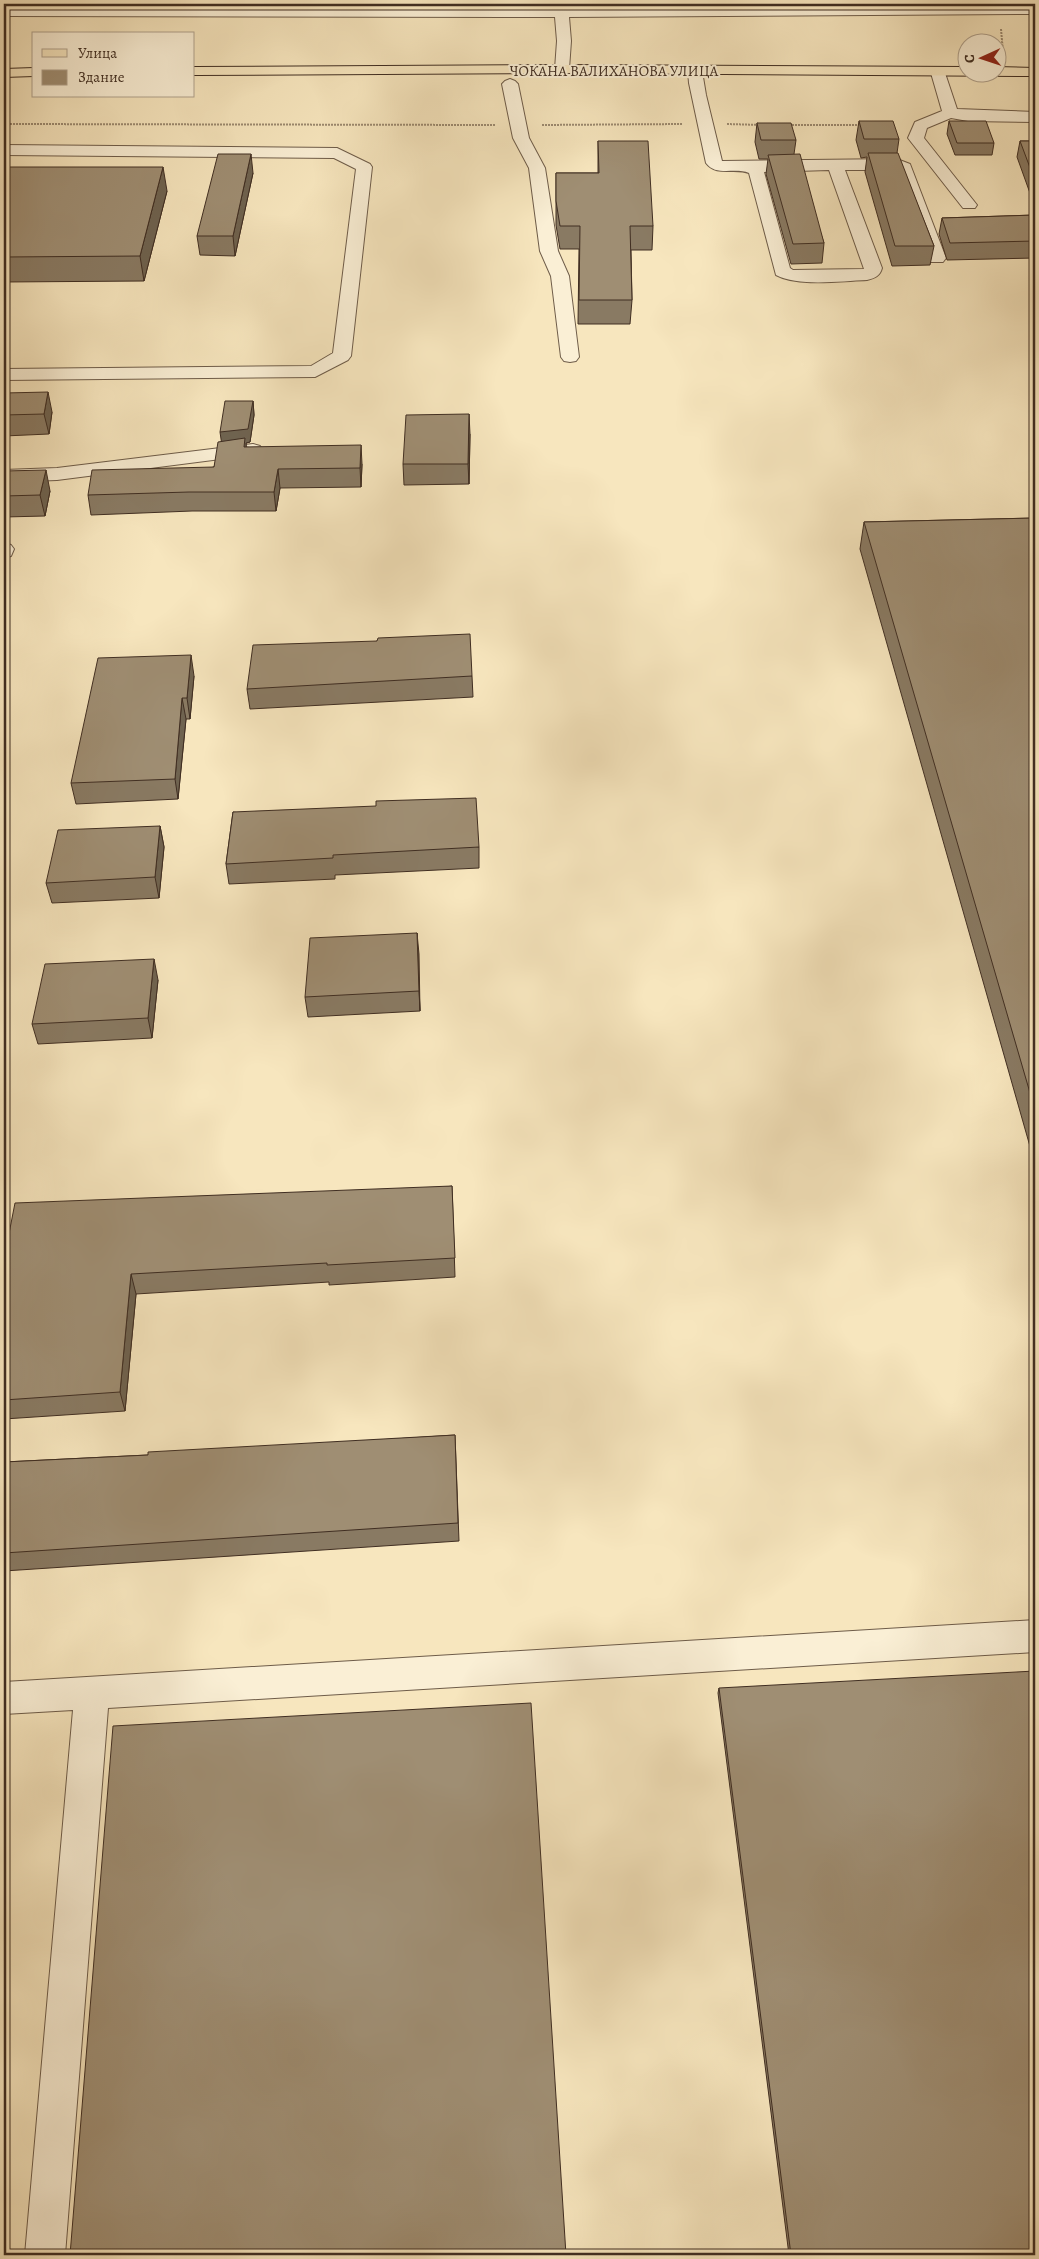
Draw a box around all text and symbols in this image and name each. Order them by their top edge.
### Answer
legend [32,32,195,98]
north arrow [956,32,1006,82]
text: Улица [78,43,117,63]
text: С [960,53,979,63]
street label: ЧОКАНА ВАЛИХАНОВА УЛИЦА [510,61,719,81]
text: Здание [78,67,125,87]

